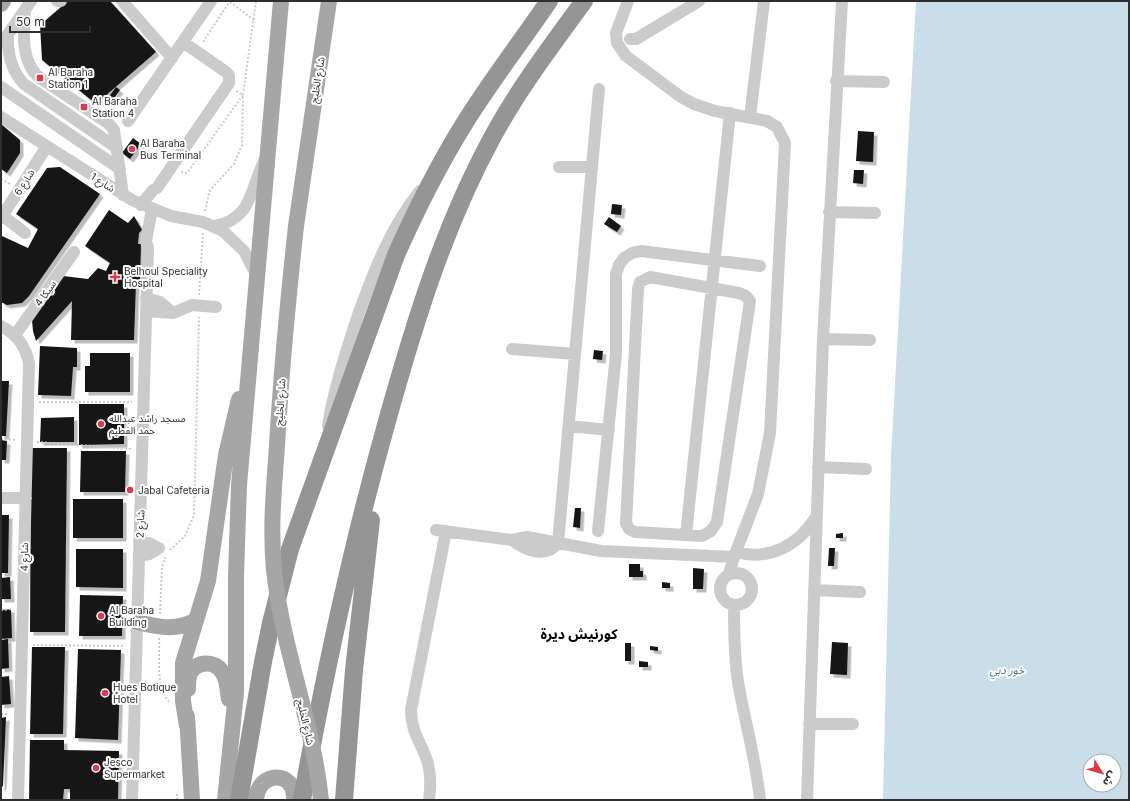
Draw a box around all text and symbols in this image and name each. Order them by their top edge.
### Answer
scale bar [10,8,90,34]
text: 50 m [16,14,45,29]
street label: شارع الخليج [307,56,329,104]
place label: Al Baraha Station 1 [48,66,93,90]
marker: Al Baraha Station 1 [35,73,45,83]
place label: Al Baraha Station 4 [92,95,137,119]
marker: Al Baraha Station 4 [79,102,89,112]
place label: Al Baraha Bus Terminal [140,137,201,161]
marker: Al Baraha Bus Terminal [127,144,137,154]
street label: شارع 6 [11,167,38,198]
street label: شارع 1 [88,170,117,196]
place label: Belhoul Speciality Hospital [124,265,208,289]
marker: Belhoul Speciality Hospital [109,271,121,283]
street label: 4 سيكا [32,278,58,308]
street label: شارع الخليج [272,378,290,426]
place label: مسجد راشد عبدالله حمد الفطيم [109,412,186,438]
marker: مسجد راشد عبدالله حمد الفطيم [96,419,106,429]
place label: Jabal Cafeteria [138,484,210,496]
marker: Jabal Cafeteria [125,485,135,495]
street label: شارع 2 [134,509,148,538]
street label: شارع 4 [18,542,32,572]
place label: Al Baraha Building [109,604,154,628]
marker: Al Baraha Building [96,611,106,621]
district label: كورنيش ديرة [540,625,618,643]
water label: خور دبي [989,663,1025,680]
place label: Hues Botique Hotel [113,681,177,705]
marker: Hues Botique Hotel [100,688,110,698]
street label: شارع الخليج [293,698,317,747]
north arrow [1082,753,1122,793]
place label: Jesco Supermarket [104,756,166,780]
marker: Jesco Supermarket [91,763,101,773]
text: ش [1100,769,1120,789]

